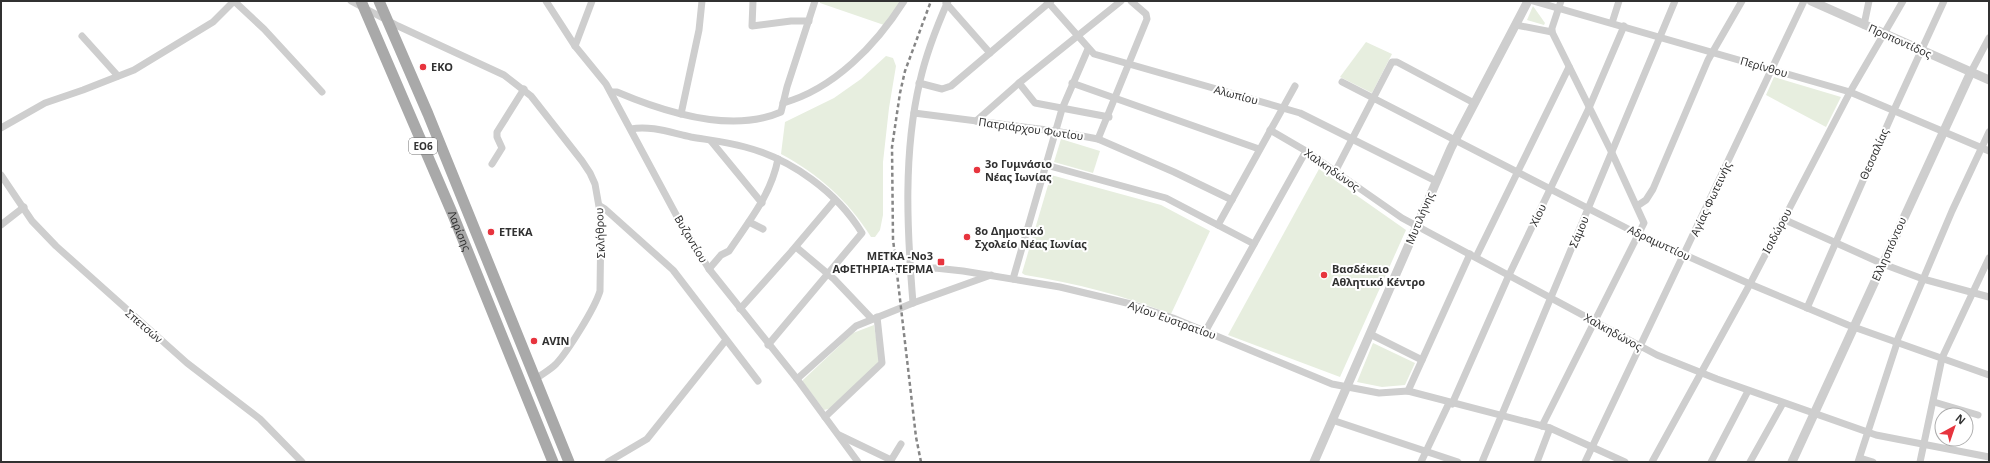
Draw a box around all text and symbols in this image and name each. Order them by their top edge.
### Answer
street label: Προποντίδος [1866,20,1934,61]
street label: Περίνθου [1739,53,1790,80]
place label: EKO [431,59,453,74]
marker: EKO [418,62,428,72]
street label: Αλωπίου [1212,81,1260,108]
street label: Πατριάρχου Φωτίου [978,114,1084,143]
street label: Θεσσαλίας [1856,126,1892,182]
road number: ΕΟ6 [409,138,437,154]
street label: Χαλκηδώνος [1302,145,1363,194]
place label: 3ο Γυμνάσιο Νέας Ιωνίας [985,156,1052,184]
street label: Αγίας Φωτεινής [1687,159,1734,238]
marker: 3ο Γυμνάσιο Νέας Ιωνίας [972,165,982,175]
street label: Μυτιλήνης [1402,189,1437,246]
street label: Χίου [1526,201,1549,228]
street label: Ισιδώρου [1758,206,1795,256]
street label: Σκλήθρου [591,207,608,259]
street label: Λαρίσης [445,208,475,253]
street label: Βυζαντίου [671,212,712,265]
street label: Σάμου [1565,214,1592,250]
street label: Ελλησπόντου [1868,214,1909,283]
street label: Αδραμυττίου [1625,221,1693,264]
place label: 8ο Δημοτικό Σχολείο Νέας Ιωνίας [975,223,1087,251]
place label: ΕΤΕΚΑ [499,224,533,239]
marker: ΕΤΕΚΑ [486,227,496,237]
marker: 8ο Δημοτικό Σχολείο Νέας Ιωνίας [962,232,972,242]
place label: ΜΕΤΚΑ -Νο3 ΑΦΕΤΗΡΙΑ+ΤΕΡΜΑ [832,248,933,276]
marker: ΜΕΤΚΑ -Νο3 ΑΦΕΤΗΡΙΑ+ΤΕΡΜΑ [936,257,946,267]
place label: Βασδέκειο Αθλητικό Κέντρο [1332,261,1425,289]
marker: Βασδέκειο Αθλητικό Κέντρο [1319,270,1329,280]
street label: Αγίου Ευστρατίου [1126,297,1218,342]
street label: Σπετσών [123,305,166,346]
street label: Χαλκηδώνος [1582,309,1645,354]
place label: AVIN [542,333,570,348]
marker: AVIN [529,336,539,346]
north arrow [1934,407,1974,447]
text: N [1952,410,1969,428]

